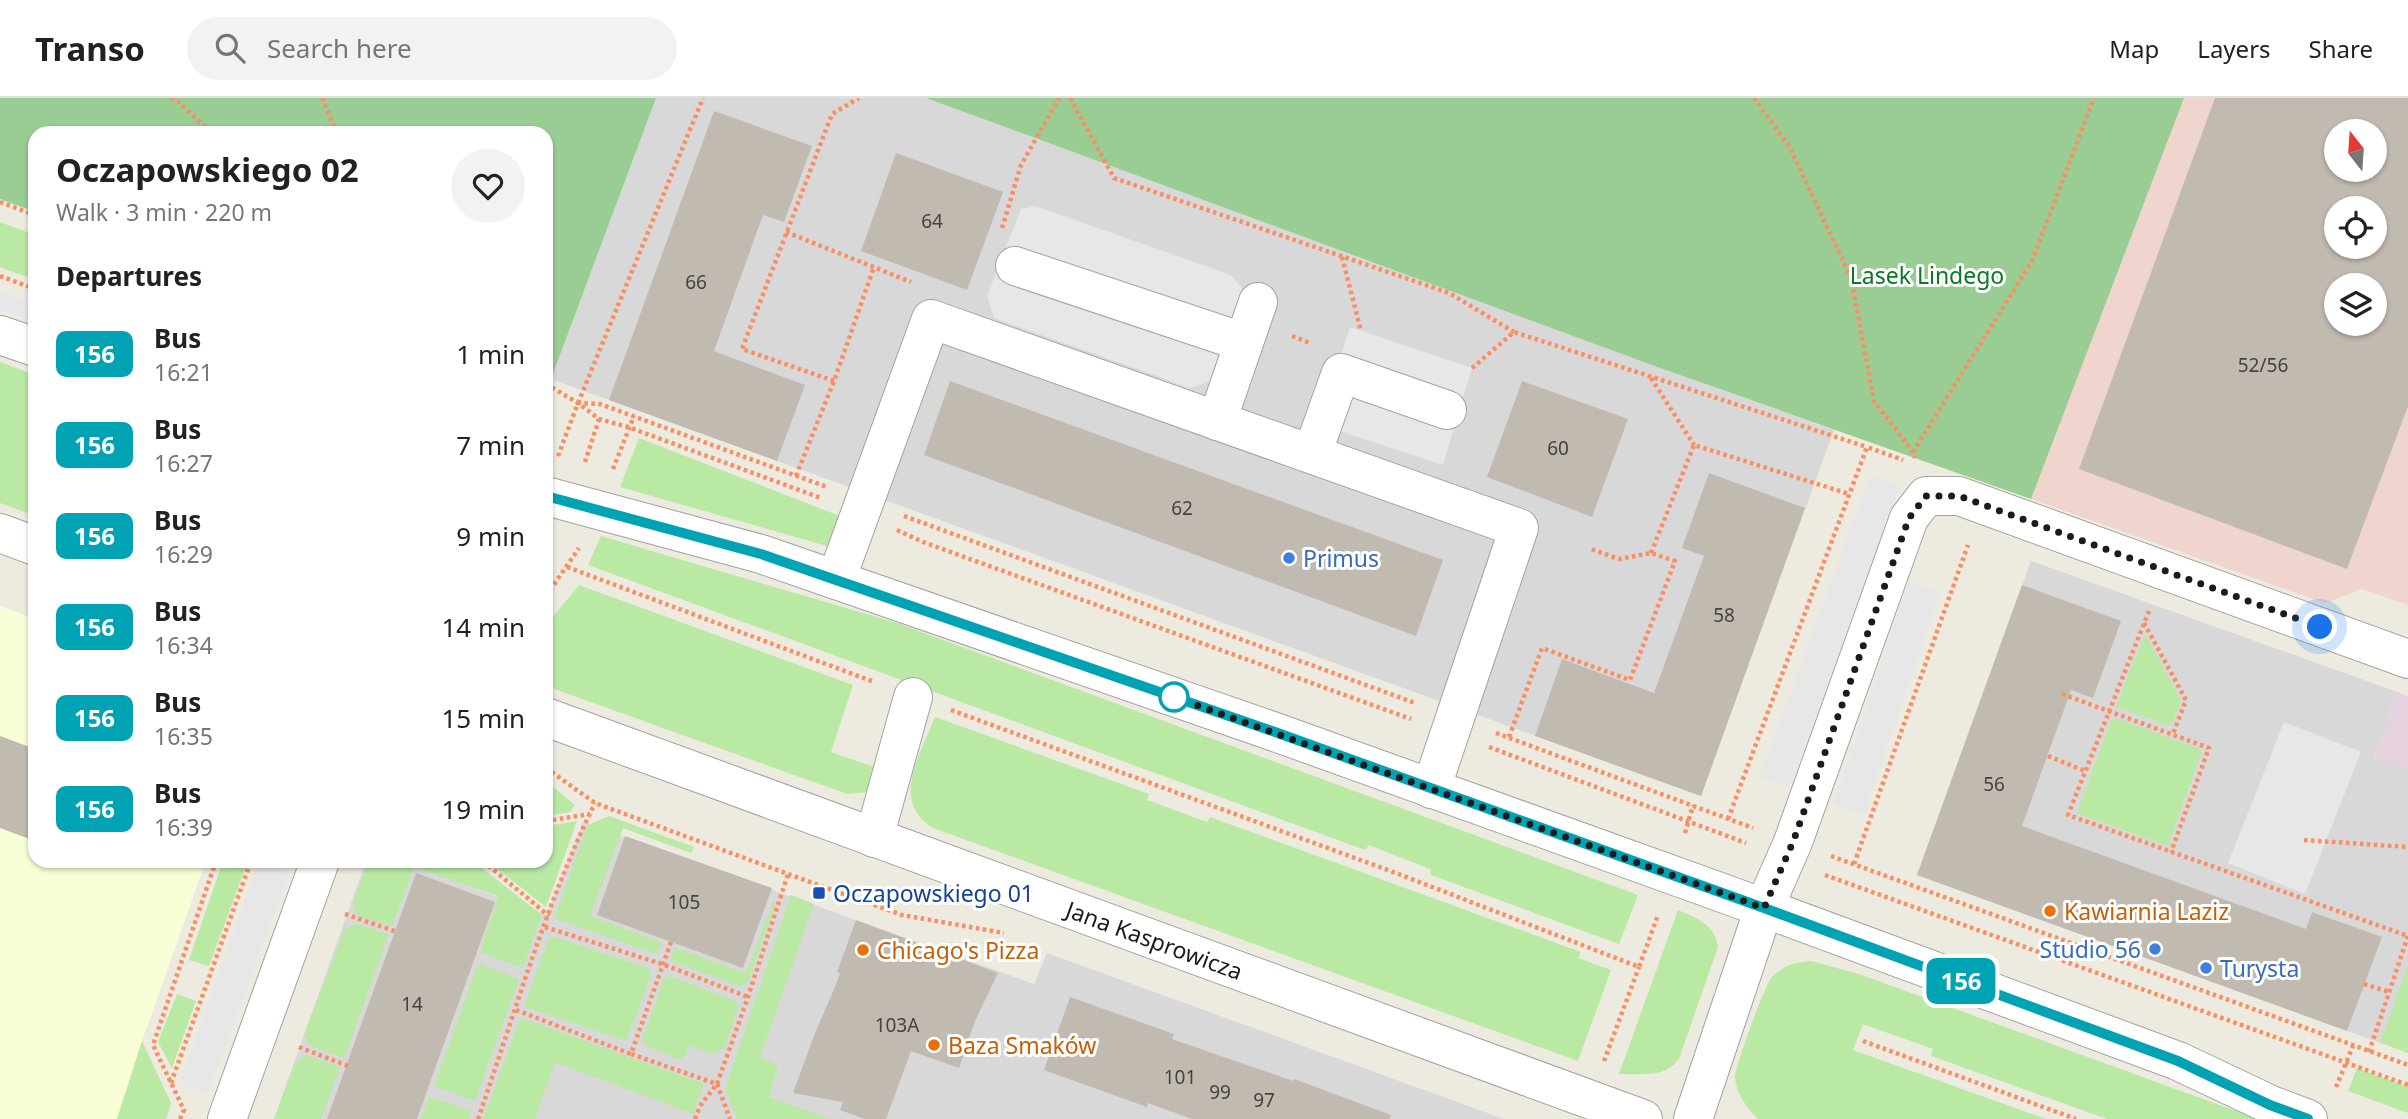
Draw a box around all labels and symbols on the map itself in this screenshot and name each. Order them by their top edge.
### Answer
north arrow [2324,119,2387,182]
house number: 64 [921,208,943,234]
park label: Lasek Lindego [1850,259,2004,291]
house number: 66 [685,269,707,295]
house number: 52/56 [2238,352,2288,378]
house number: 60 [1547,435,1569,461]
house number: 62 [1171,495,1193,521]
place label: Primus [1303,542,1379,574]
marker: Primus [1281,550,1297,566]
house number: 58 [1713,602,1735,628]
your location [2302,609,2337,644]
unlabelled marker [1159,682,1189,712]
house number: 56 [1983,771,2005,797]
place label: Oczapowskiego 01 [833,877,1034,909]
marker: Oczapowskiego 01 [811,885,827,901]
house number: 105 [668,889,700,915]
street label: Jana Kasprowicza [1060,892,1247,987]
place label: Kawiarnia Laziz [2064,895,2229,927]
marker: Kawiarnia Laziz [2042,903,2058,919]
place label: Studio 56 [2040,933,2141,965]
place label: Chicago's Pizza [877,934,1039,966]
marker: Studio 56 [2147,941,2163,957]
marker: Chicago's Pizza [855,942,871,958]
place label: Turysta [2220,952,2299,984]
line badge: 156 [1921,958,2001,1004]
marker: Turysta [2198,960,2214,976]
house number: 14 [401,991,423,1017]
house number: 103A [875,1012,920,1038]
place label: Baza Smaków [948,1029,1096,1061]
marker: Baza Smaków [926,1037,942,1053]
house number: 101 [1164,1064,1196,1090]
house number: 99 [1209,1079,1231,1105]
house number: 97 [1253,1087,1275,1113]

